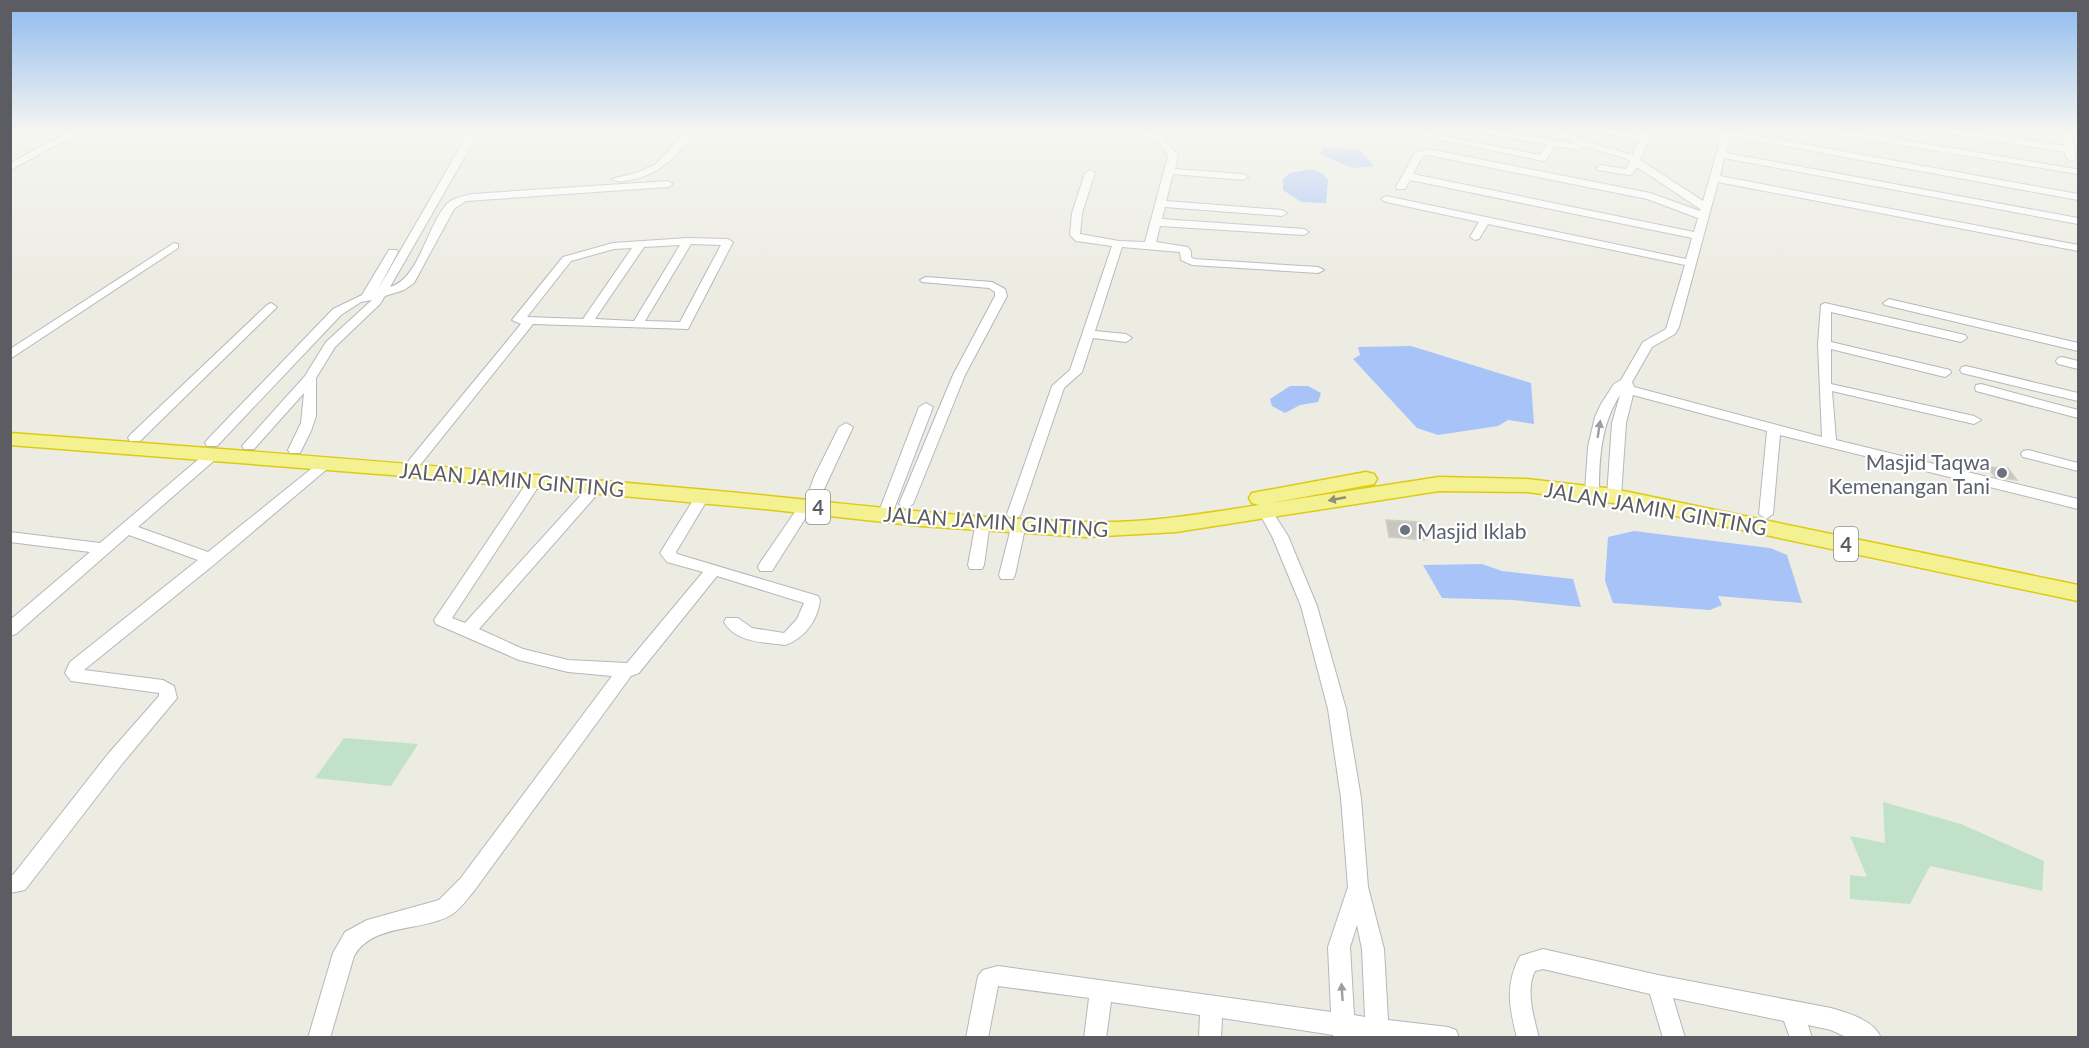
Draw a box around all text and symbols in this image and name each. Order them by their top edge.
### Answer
one-way arrow [1595,419,1604,438]
place label: Masjid Taqwa Kemenangan Tani [1829,449,1990,498]
street label: JALAN JAMIN GINTING [399,457,625,501]
marker: Masjid Taqwa Kemenangan Tani [1995,466,2009,480]
street label: JALAN JAMIN GINTING [1543,476,1769,540]
road number: 4 [806,490,830,524]
one-way arrow [1327,495,1346,504]
street label: JALAN JAMIN GINTING [883,501,1109,541]
place label: Masjid Iklab [1417,518,1526,543]
marker: Masjid Iklab [1398,523,1412,537]
road number: 4 [1834,527,1858,561]
one-way arrow [1337,983,1347,1002]

